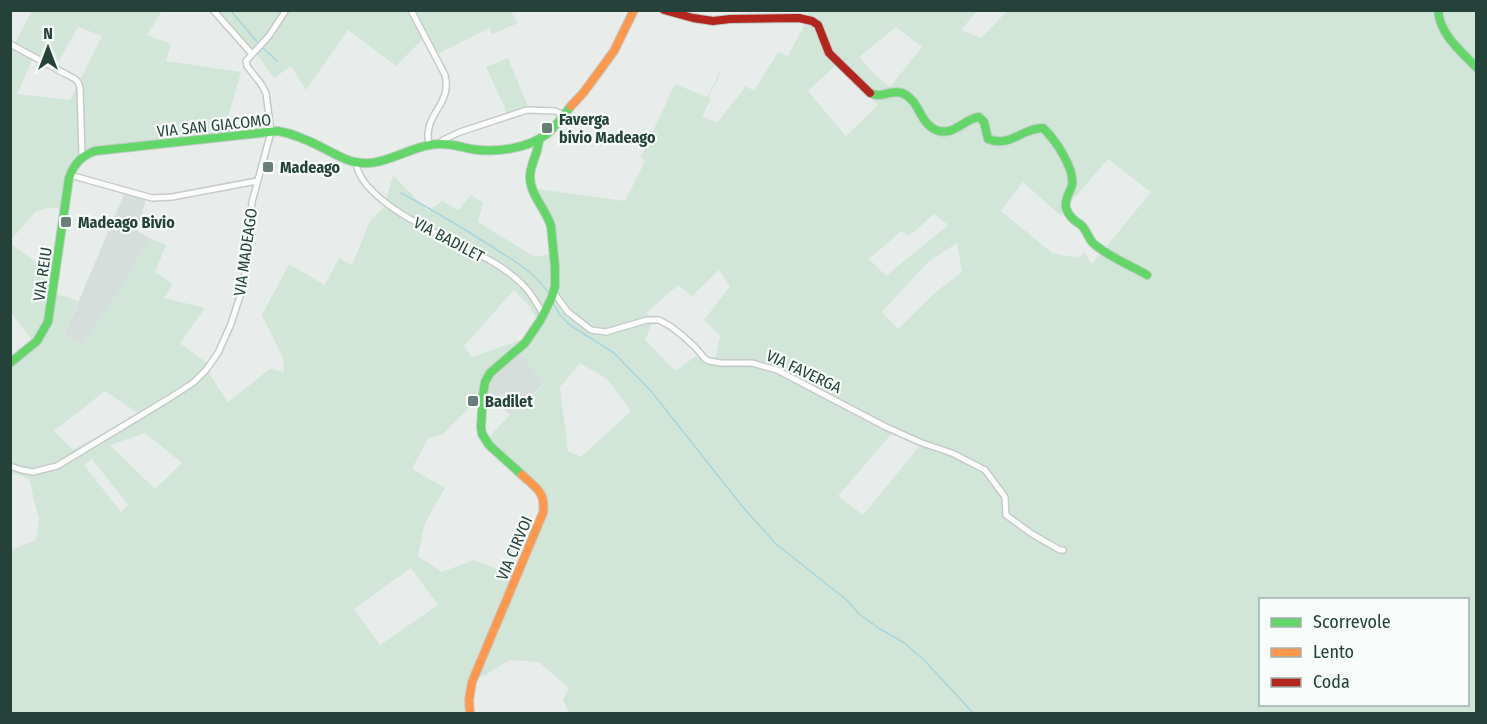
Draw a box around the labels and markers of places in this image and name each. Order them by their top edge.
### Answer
place label: Faverga bivio Madeago [559,110,656,147]
marker: Faverga bivio Madeago [540,121,554,135]
place label: Madeago [280,158,341,177]
marker: Madeago [261,160,275,174]
place label: Madeago Bivio [78,213,175,232]
marker: Madeago Bivio [59,215,73,229]
place label: Badilet [485,392,533,411]
marker: Badilet [466,394,480,408]

